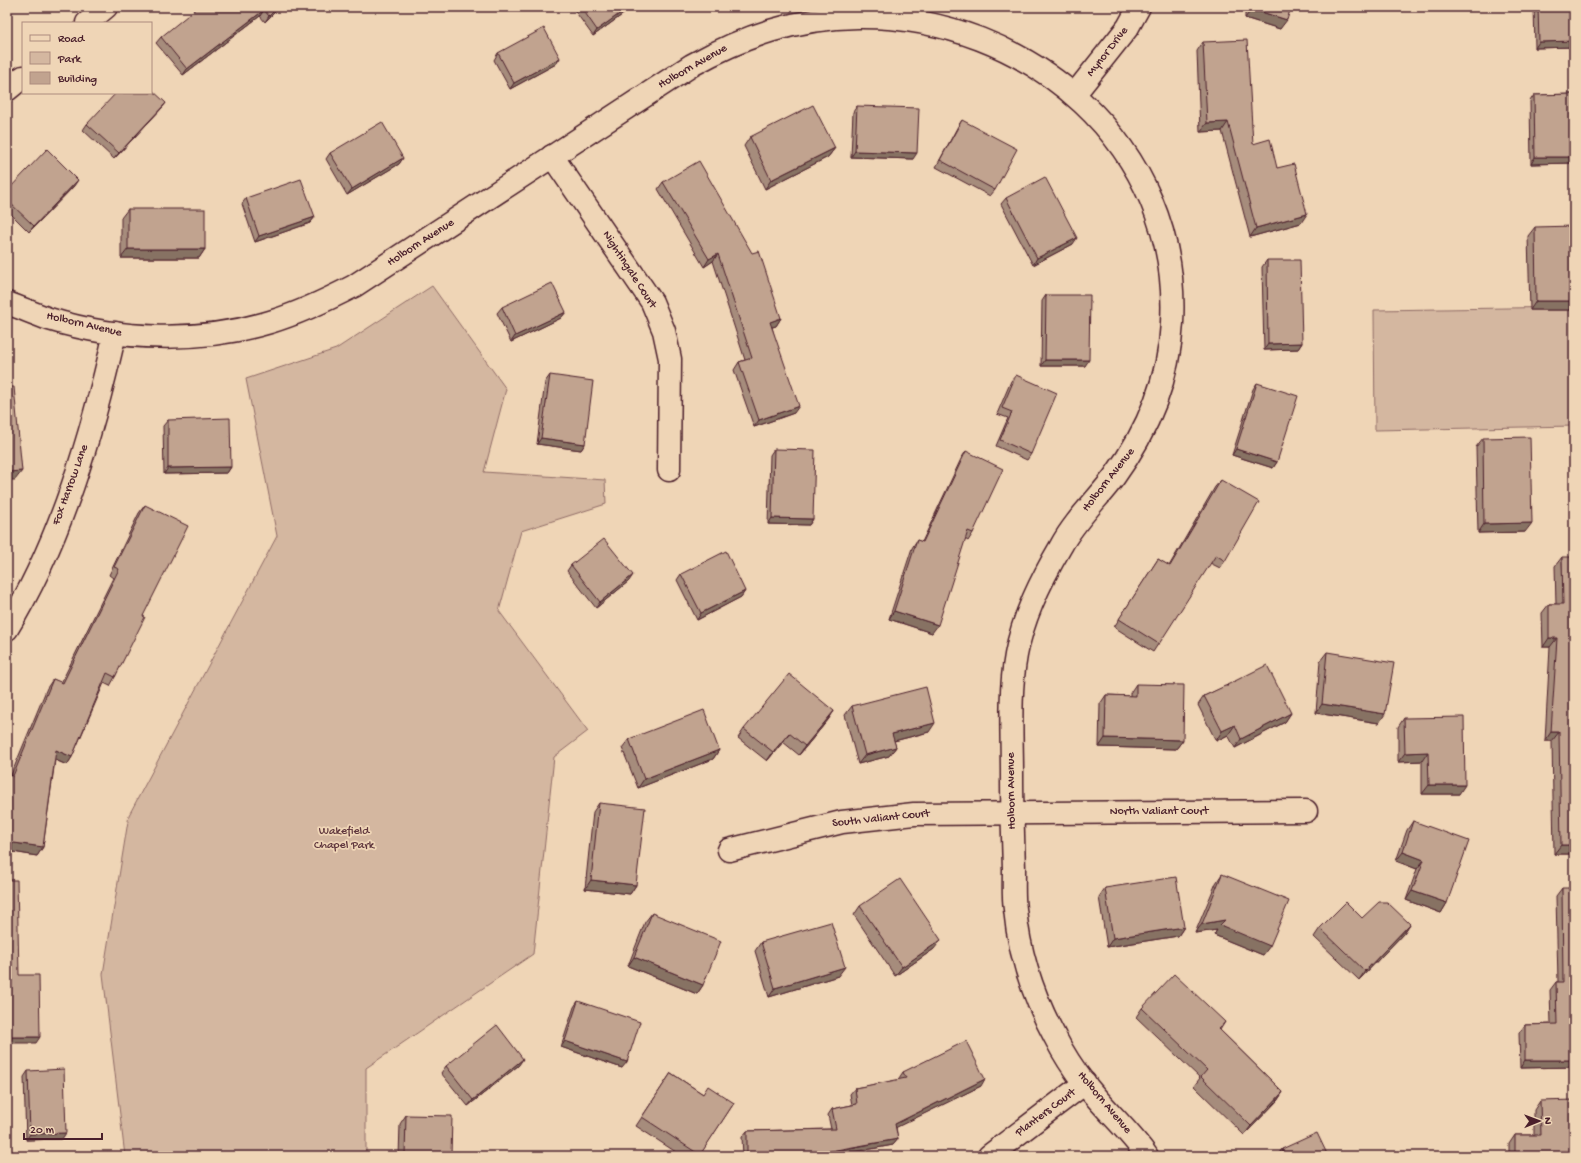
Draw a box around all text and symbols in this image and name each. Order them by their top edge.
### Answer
legend [22,22,152,94]
street label: Mynor Drive [1084,24,1132,80]
text: Road [58,33,85,47]
street label: Holborn Avenue [656,41,731,92]
text: Park [57,53,83,67]
text: Building [57,73,97,87]
street label: Holborn Avenue [385,216,458,270]
street label: Nightingale Court [599,229,660,312]
street label: Holborn Avenue [45,309,124,341]
street label: Fox Harrow Lane [50,442,92,528]
street label: Holborn Avenue [1080,445,1139,515]
street label: Holborn Avenue [1004,752,1020,830]
street label: North Valiant Court [1110,805,1209,819]
street label: South Valiant Court [832,807,931,831]
park label: Wakefield Chapel Park [314,825,376,853]
street label: Holborn Avenue [1074,1069,1135,1138]
street label: Planters Court [1012,1085,1080,1141]
north arrow [1519,1101,1559,1141]
scale bar [24,1115,102,1141]
text: N [1541,1117,1553,1125]
text: 20 m [30,1124,55,1138]

